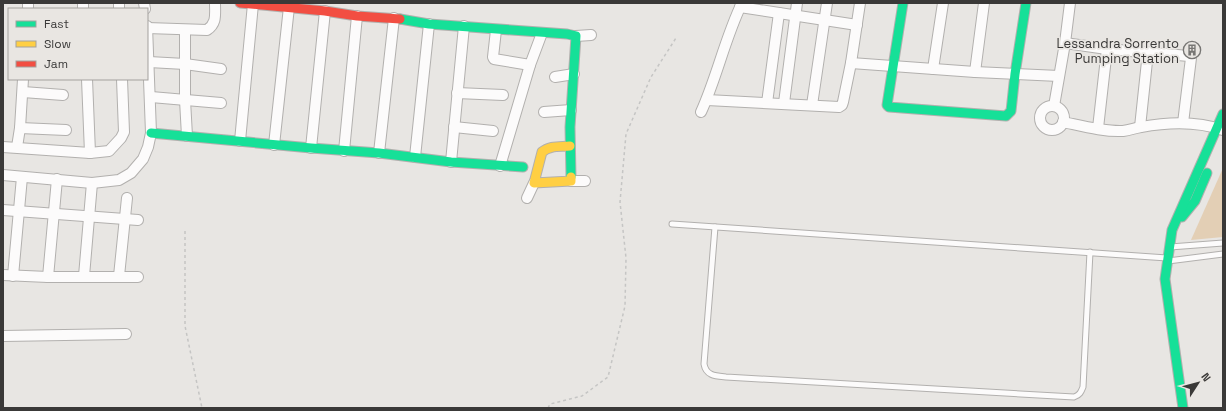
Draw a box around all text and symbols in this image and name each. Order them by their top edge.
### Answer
legend [8,8,148,80]
text: Fast [44,16,69,32]
place label: Lessandra Sorrento Pumping Station [1056,35,1179,67]
text: Slow [44,36,71,52]
building icon: Lessandra Sorrento Pumping Station [1182,40,1202,60]
text: Jam [44,56,68,72]
north arrow [1178,363,1218,403]
text: N [1198,370,1214,384]

